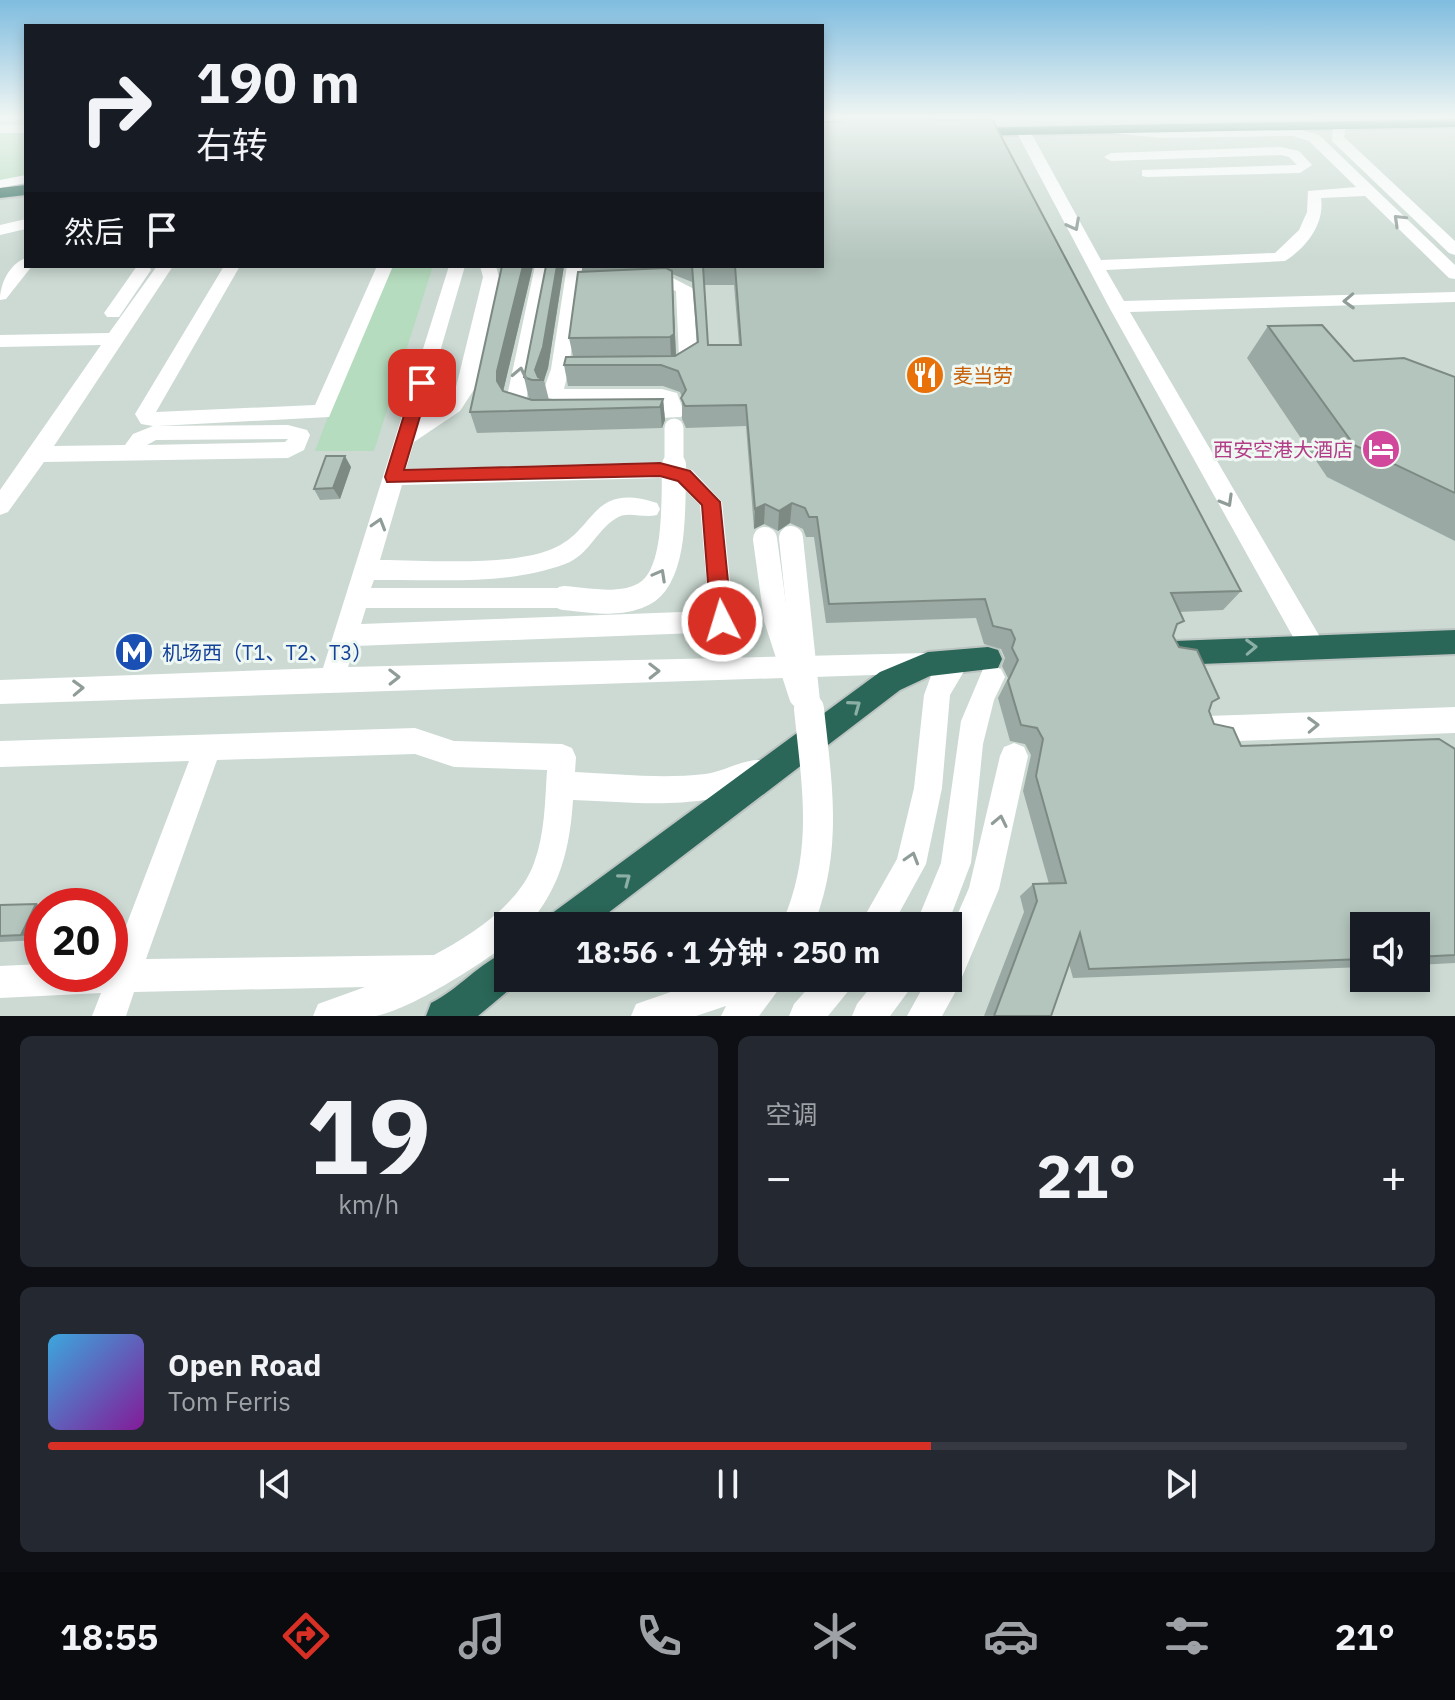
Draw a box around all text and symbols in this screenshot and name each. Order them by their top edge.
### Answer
text: 190 m [196,46,360,118]
icon: right [64,56,168,160]
text: 右转 [196,121,268,168]
icon: arrive [140,208,184,252]
text: 然后 [64,212,124,251]
one-way arrow [1394,215,1408,229]
one-way arrow [1064,216,1079,231]
one-way arrow [1342,292,1355,309]
pin [388,349,456,417]
restaurant icon: 麦当劳 [904,354,946,396]
icon: arrive [400,361,444,405]
place label: 麦当劳 [953,362,1013,389]
one-way arrow [511,366,528,380]
hotel icon: 西安空港大酒店 [1360,428,1402,470]
place label: 西安空港大酒店 [1213,436,1353,463]
one-way arrow [1217,492,1233,507]
one-way arrow [370,518,386,532]
one-way arrow [650,569,665,583]
position arrow [680,579,764,663]
metro station icon: 机场西（T1、T2、T3） [113,631,155,673]
place label: 机场西（T1、T2、T3） [162,639,372,666]
one-way arrow [1245,639,1258,656]
one-way arrow [648,662,661,679]
one-way arrow [388,669,401,686]
one-way arrow [72,680,85,697]
one-way arrow [846,701,861,716]
one-way arrow [1307,717,1320,734]
one-way arrow [991,814,1008,828]
one-way arrow [903,852,919,865]
one-way arrow [616,874,631,888]
speed limit sign: 20 [24,888,128,992]
map controls [1350,912,1430,992]
button: sound [1350,912,1430,992]
text: 18:56 · 1 分钟 · 250 m [576,932,880,971]
text: 19 [306,1067,431,1203]
text: 空调 [766,1097,818,1131]
text: 21° [1036,1136,1136,1215]
text: − [766,1148,792,1205]
text: + [1381,1148,1407,1205]
text: km/h [338,1187,399,1221]
text: Open Road [168,1345,321,1384]
text: Tom Ferris [168,1384,291,1418]
icon: previous [253,1462,297,1506]
icon: pause [706,1462,750,1506]
icon: next [1159,1462,1203,1506]
icon: directions [278,1608,334,1664]
icon: music [454,1608,510,1664]
icon: phone [631,1608,687,1664]
icon: climate [807,1608,863,1664]
icon: car [983,1608,1039,1664]
icon: filters [1159,1608,1215,1664]
text: 18:55 [60,1613,158,1660]
text: 21° [1335,1613,1395,1660]

